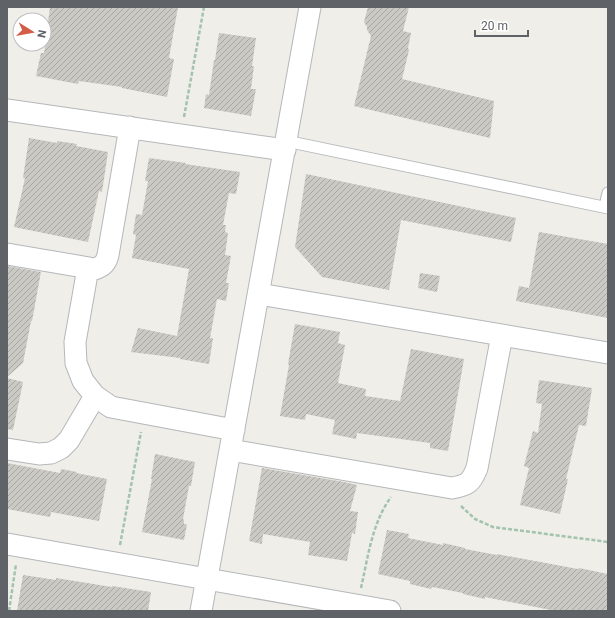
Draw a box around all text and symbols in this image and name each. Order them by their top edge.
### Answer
north arrow [12,12,52,52]
scale bar [475,12,528,38]
text: 20 m [481,19,508,33]
text: N [34,29,48,39]

